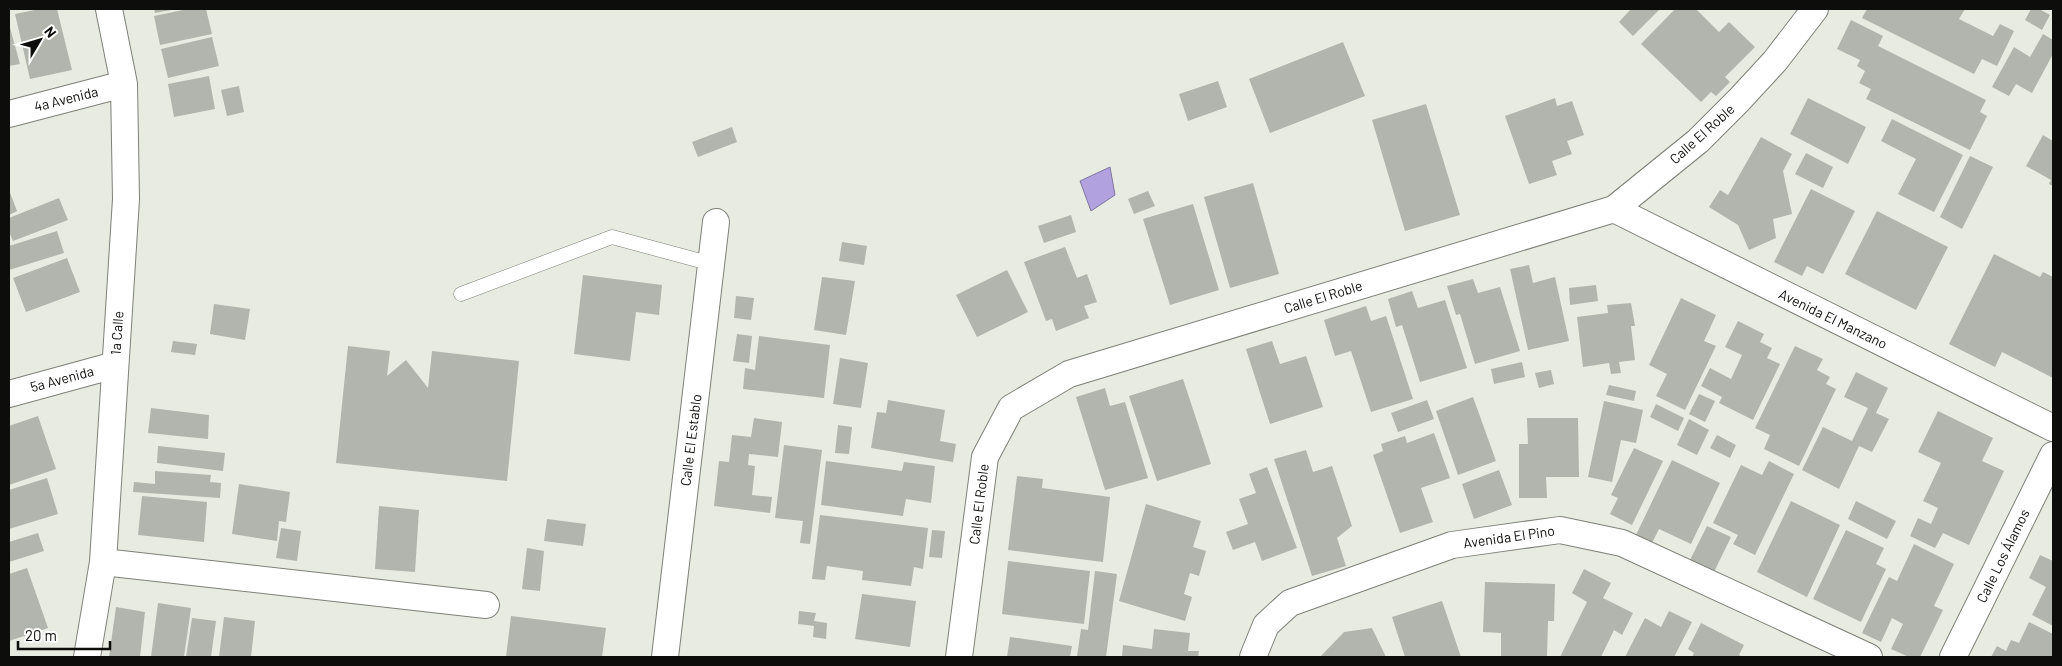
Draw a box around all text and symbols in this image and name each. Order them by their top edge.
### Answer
north arrow [15,15,65,65]
text: N [41,23,60,41]
street label: 4a Avenida [32,82,100,115]
street label: Calle El Roble [1666,100,1738,167]
street label: Calle El Roble [1282,277,1364,317]
street label: Avenida El Manzano [1776,285,1890,352]
street label: 1a Calle [106,310,127,356]
street label: 5a Avenida [28,362,95,395]
street label: Calle El Establo [676,393,705,487]
street label: Calle El Roble [965,463,992,545]
street label: Calle Los Álamos [1973,506,2033,605]
street label: Avenida El Pino [1462,522,1556,551]
scale bar [18,618,110,650]
text: 20 m [25,626,57,644]

